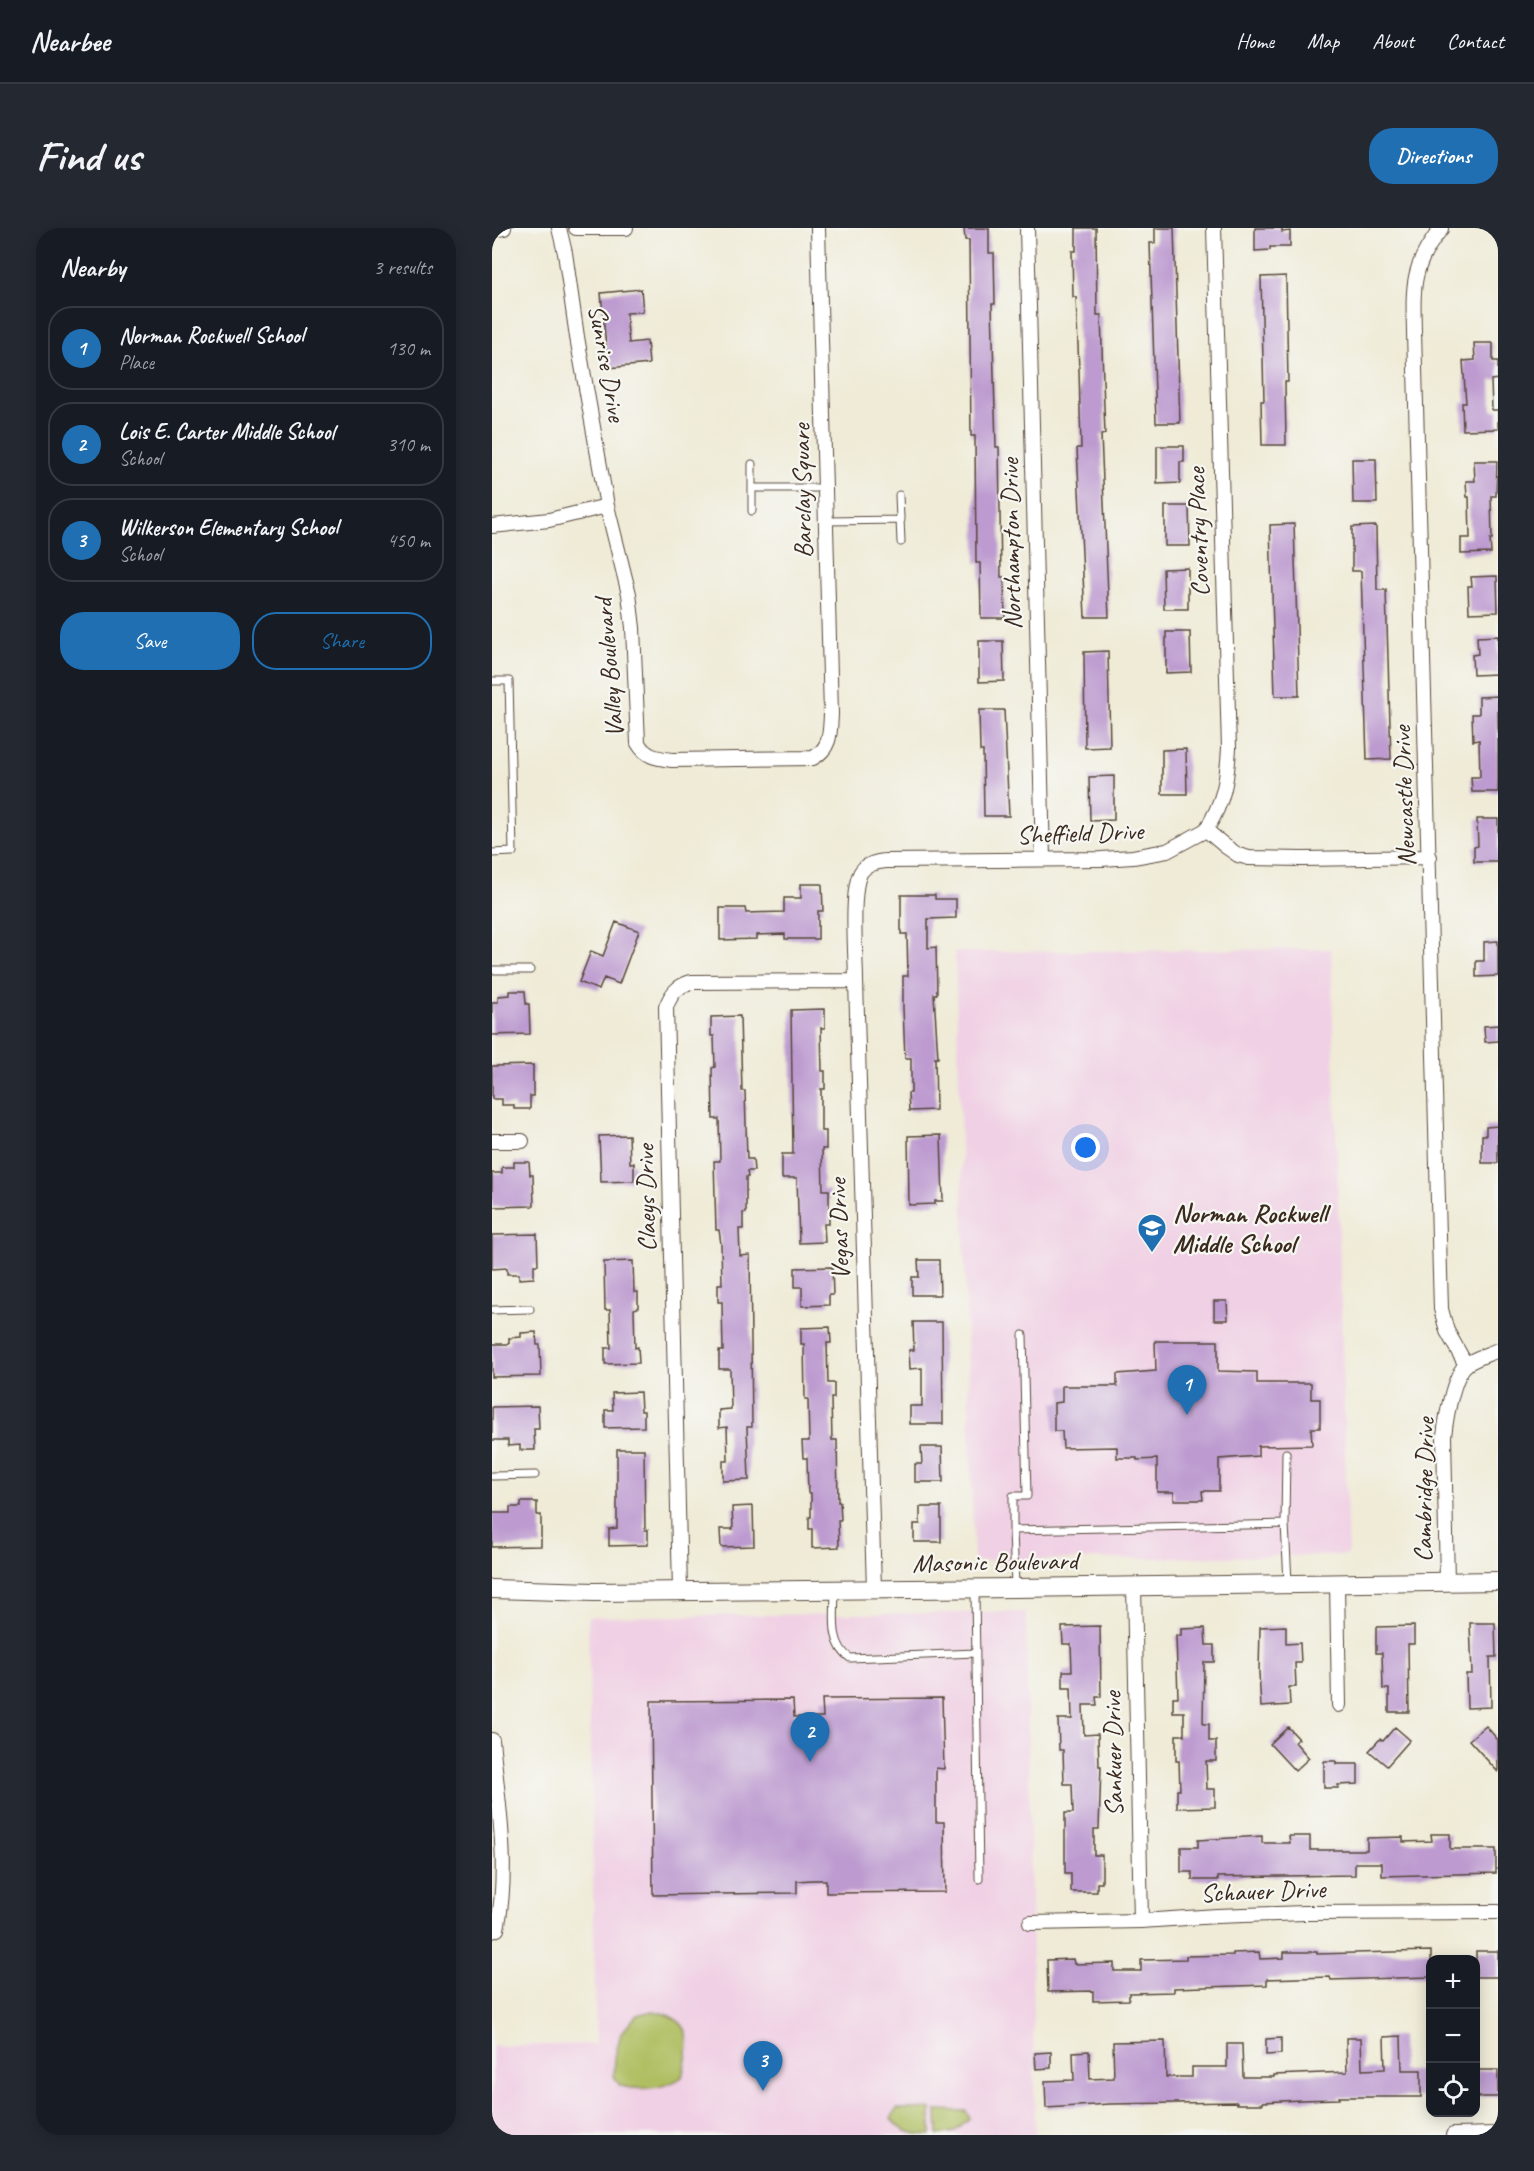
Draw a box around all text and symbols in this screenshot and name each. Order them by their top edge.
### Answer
text: Nearbee [30,24,110,59]
text: Home [1236,28,1274,54]
text: Map [1307,28,1339,54]
text: About [1372,28,1414,54]
text: Contact [1447,28,1504,54]
button: Directions [1369,128,1498,184]
text: Find us [36,130,141,183]
text: Nearby [60,251,125,284]
text: 3 results [373,255,432,280]
street label: Sunrise Drive [581,302,634,425]
text: Norman Rockwell School [119,322,304,350]
text: 1 [77,336,86,361]
text: 130 m [387,336,430,361]
text: Place [119,350,154,375]
text: Lois E. Carter Middle School [119,418,334,446]
street label: Barclay Square [784,422,820,559]
text: 2 [77,432,86,457]
text: 310 m [387,432,430,457]
text: School [119,446,162,471]
street label: Northampton Drive [993,456,1029,630]
street label: Coventry Place [1179,465,1217,597]
text: Wilkerson Elementary School [119,514,338,542]
text: 3 [77,528,86,553]
text: 450 m [387,528,430,553]
text: School [119,542,162,567]
street label: Valley Boulevard [586,593,632,739]
button: Save [60,612,240,670]
button: Share [252,612,432,670]
street label: Newcastle Drive [1385,724,1423,867]
street label: Sheffield Drive [1016,814,1146,852]
your location [1071,1133,1100,1162]
street label: Claeys Drive [629,1142,663,1252]
street label: Vegas Drive [821,1175,857,1280]
place label: Norman Rockwell Middle School [1173,1197,1331,1260]
school or university icon: Norman Rockwell Middle School [1136,1212,1168,1254]
pin: 1 [1168,1366,1206,1415]
street label: Cambridge Drive [1406,1416,1442,1563]
street label: Masonic Boulevard [912,1544,1082,1580]
street label: Sankuer Drive [1095,1690,1131,1817]
pin: 2 [790,1712,830,1762]
street label: Schauer Drive [1200,1872,1328,1910]
map controls [1426,1955,1480,2117]
button: + [1426,1955,1480,2009]
button: − [1426,2009,1480,2063]
pin: 3 [744,2042,782,2091]
button: locate [1426,2063,1480,2117]

